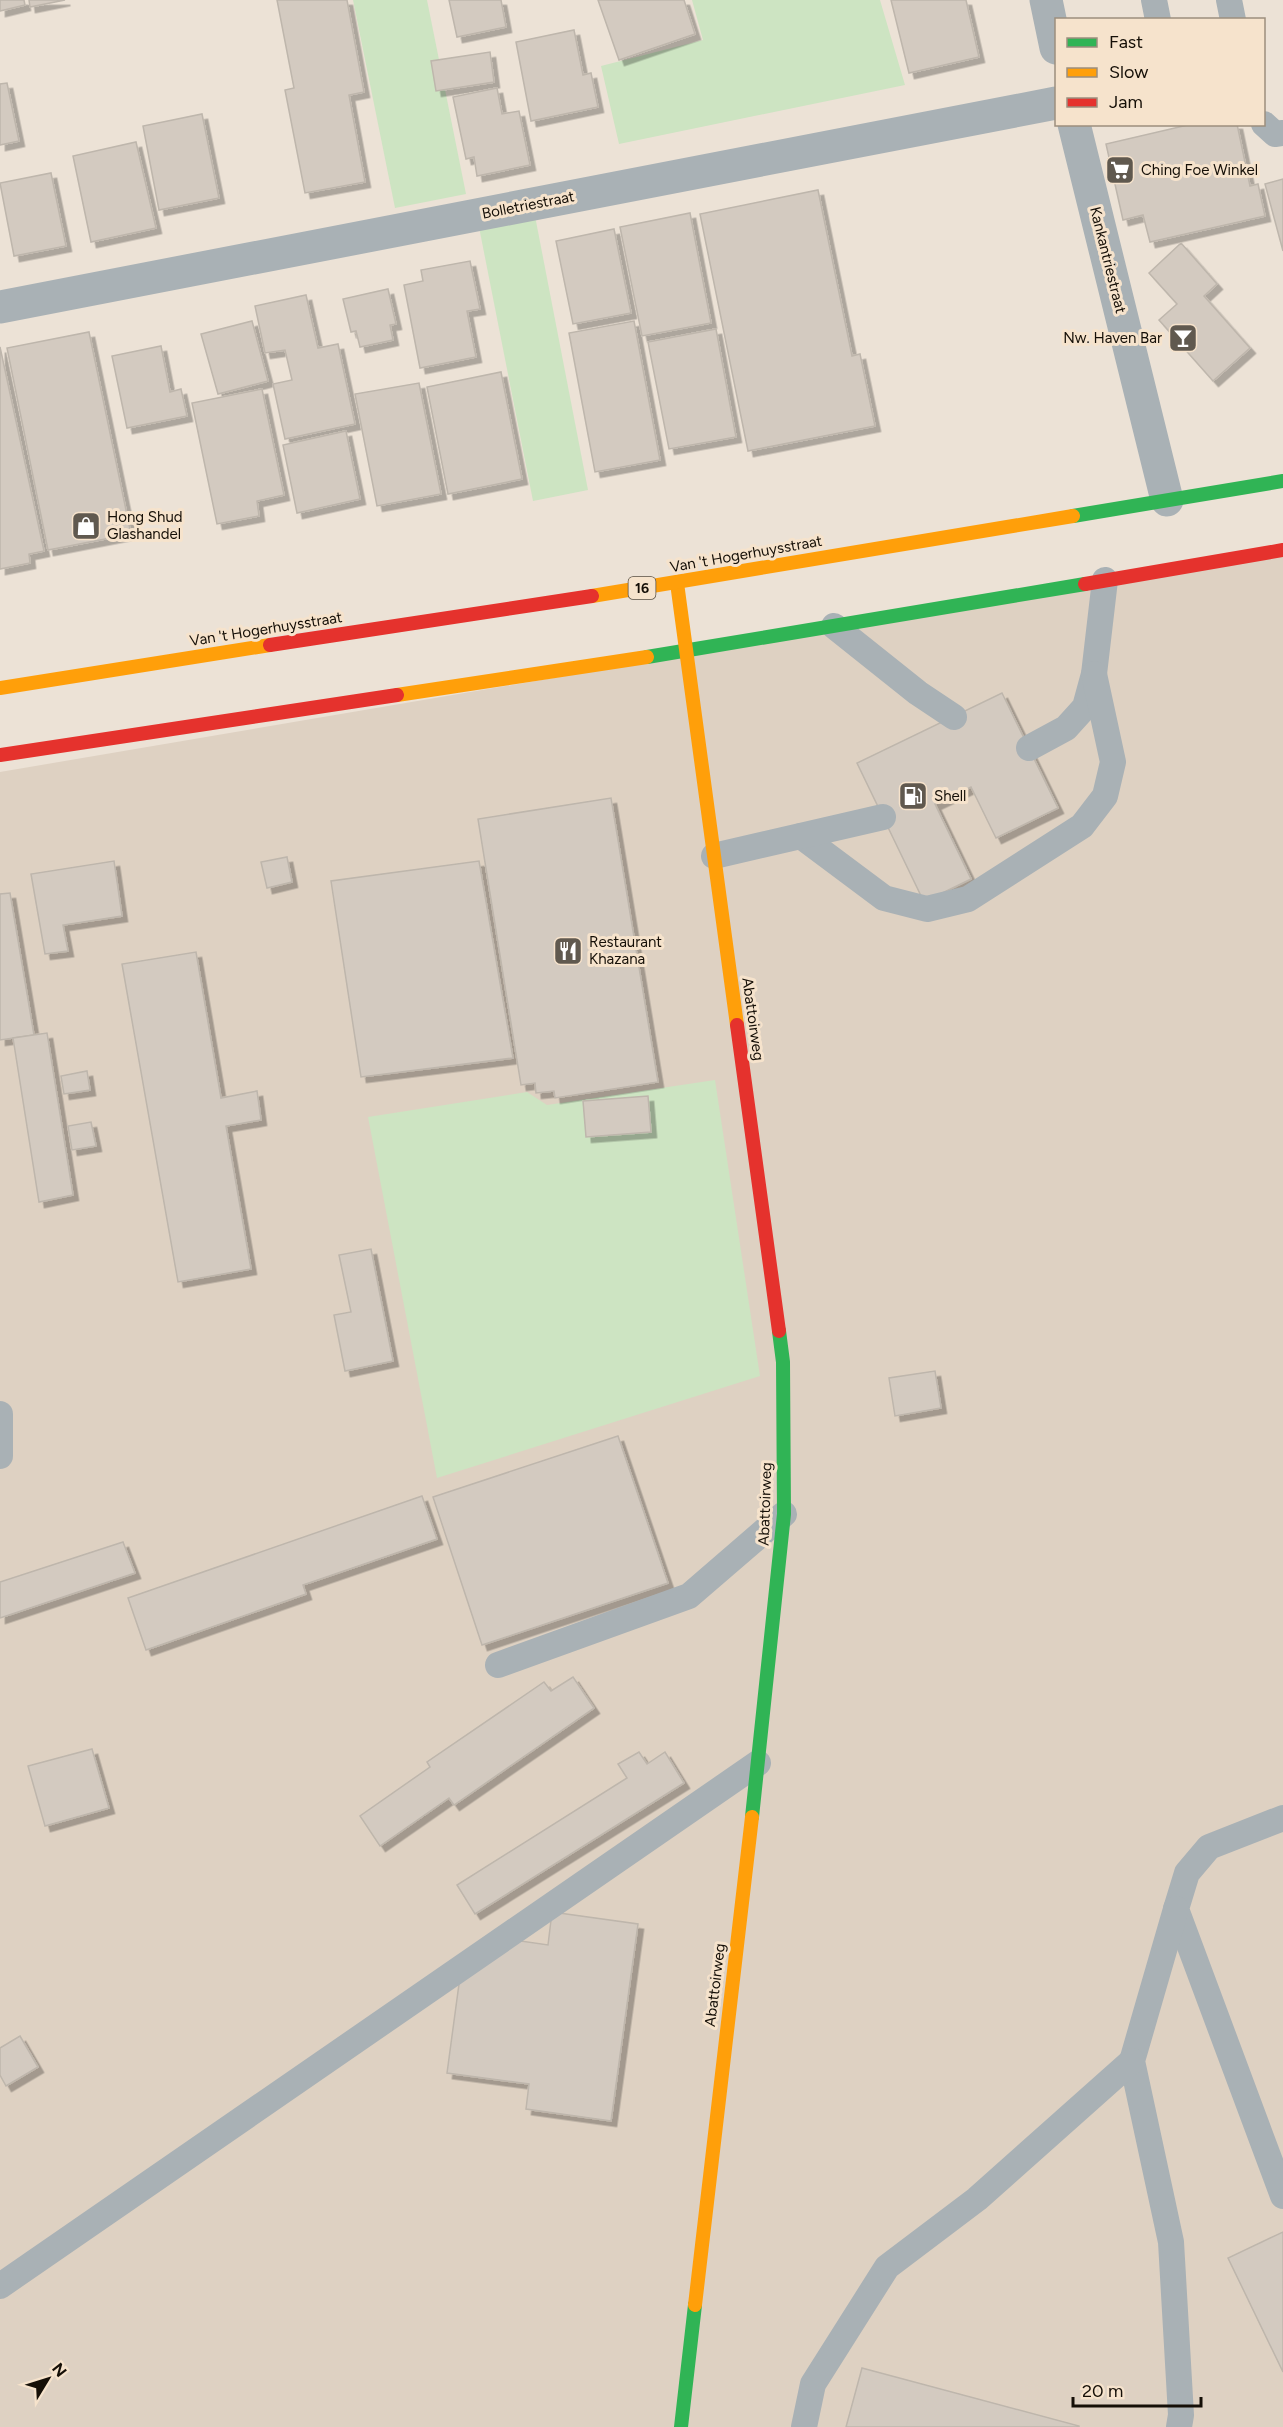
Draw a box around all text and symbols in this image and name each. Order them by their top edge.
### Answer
legend [1055,18,1265,126]
text: Fast [1109,31,1143,53]
text: Slow [1109,61,1148,83]
text: Jam [1109,91,1143,113]
supermarket icon: Ching Foe Winkel [1104,154,1136,186]
place label: Ching Foe Winkel [1141,161,1258,179]
street label: Bolletriestraat [480,187,576,223]
street label: Kankantriestraat [1086,205,1130,316]
bar icon: Nw. Haven Bar [1167,322,1199,354]
place label: Nw. Haven Bar [1063,329,1162,347]
place label: Hong Shud Glashandel [107,508,183,543]
shop icon: Hong Shud Glashandel [70,510,102,542]
street label: Van 't Hogerhuysstraat [668,532,824,576]
road number: 16 [628,577,656,599]
street label: Van 't Hogerhuysstraat [188,608,344,650]
fuel station icon: Shell [897,780,929,812]
place label: Shell [934,787,966,805]
place label: Restaurant Khazana [589,933,662,968]
restaurant icon: Restaurant Khazana [552,935,584,967]
street label: Abattoirweg [738,976,768,1062]
street label: Abattoirweg [755,1462,775,1546]
street label: Abattoirweg [701,1942,729,2028]
north arrow [18,2349,78,2409]
text: N [48,2359,71,2381]
scale bar [1073,2370,1200,2408]
text: 20 m [1082,2380,1123,2402]

